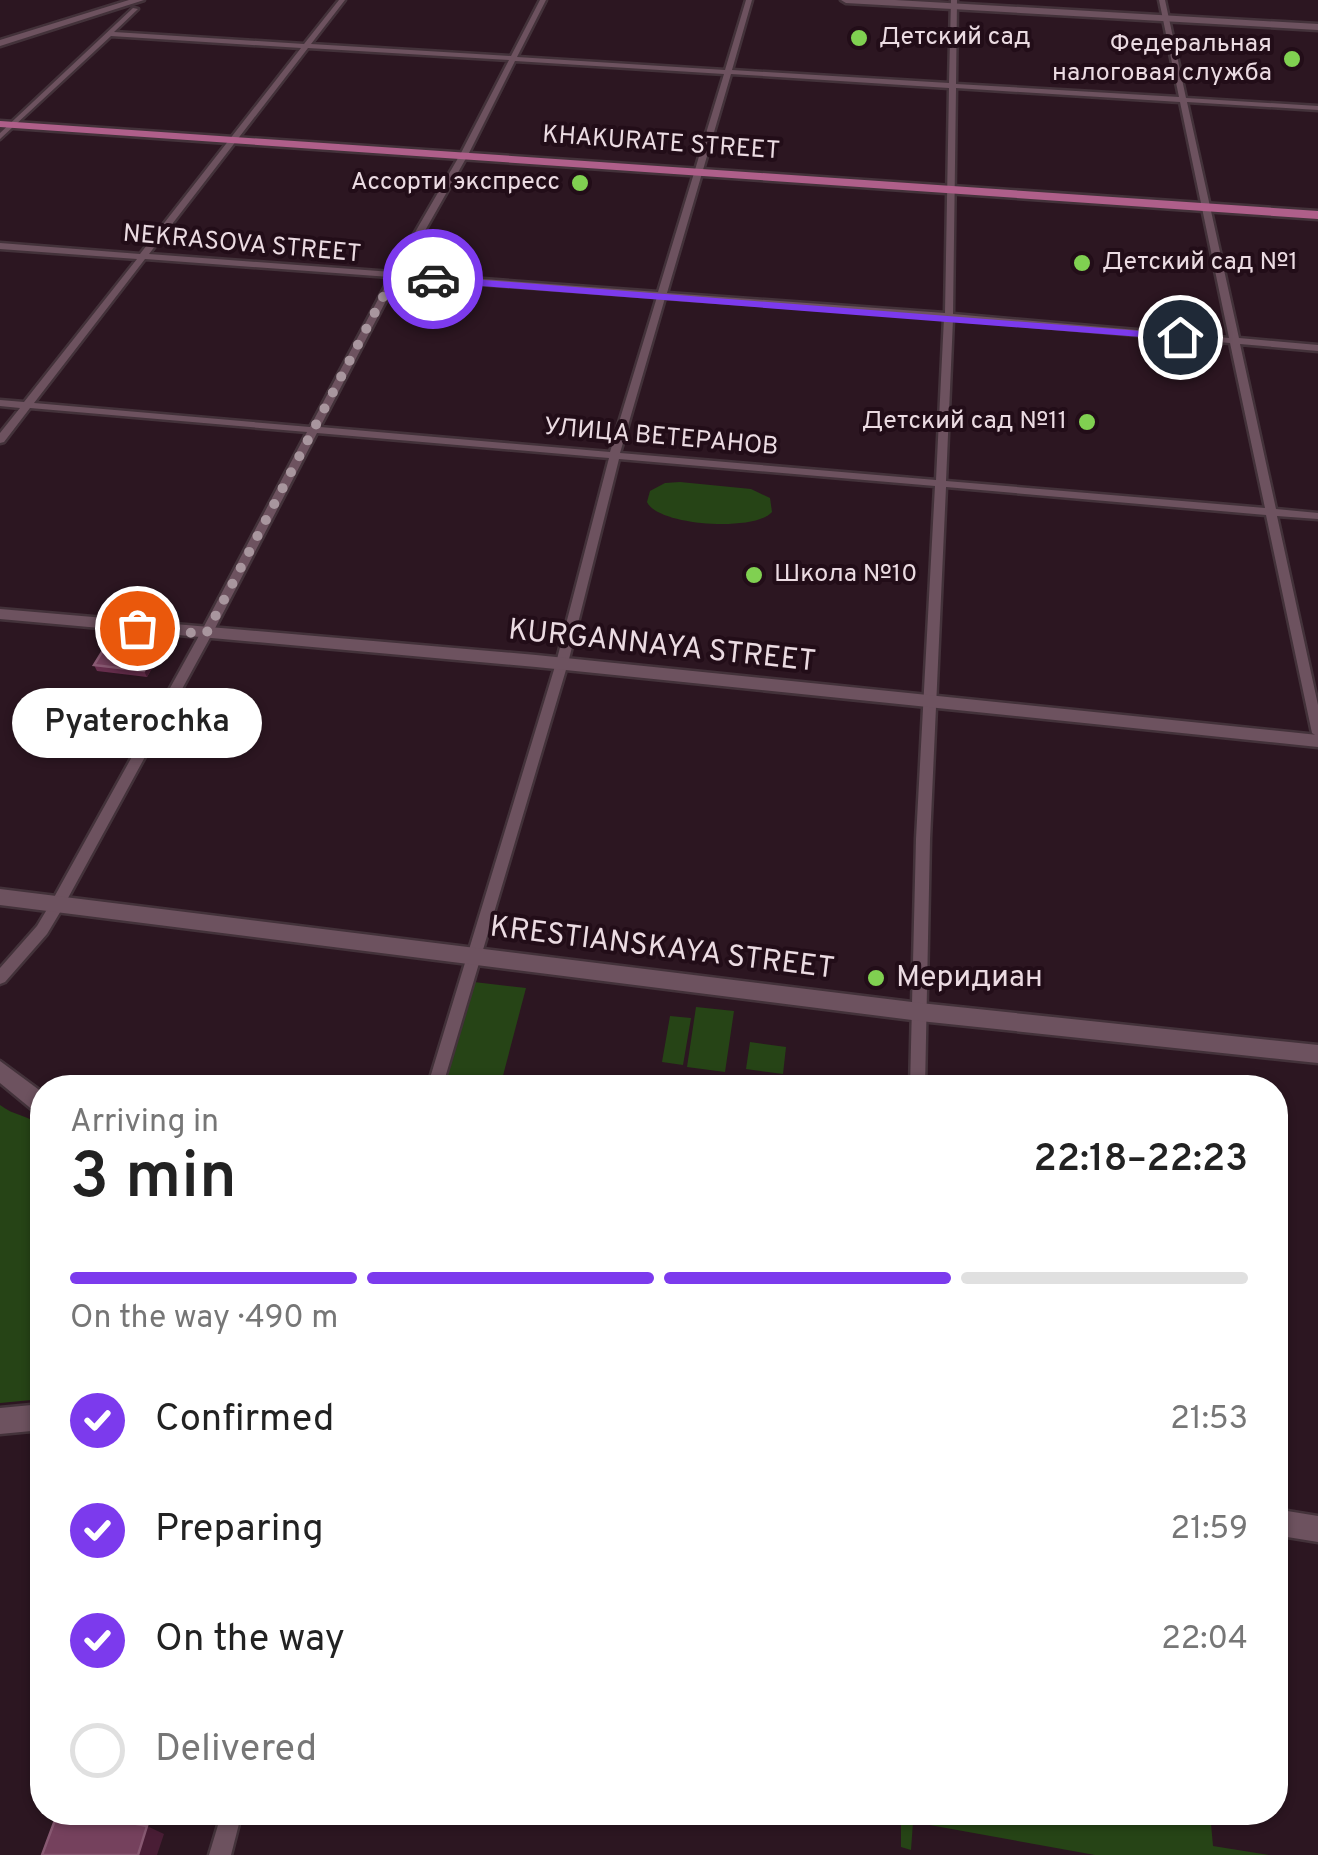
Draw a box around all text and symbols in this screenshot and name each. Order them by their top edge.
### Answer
place label: Детский сад [879,22,1031,54]
marker: Детский сад [848,27,870,49]
place label: Федеральная налоговая служба [1052,29,1272,90]
marker: Федеральная налоговая служба [1281,48,1303,70]
street label: KHAKURATE STREET [541,120,781,168]
place label: Ассорти экспресс [351,167,560,199]
marker: Ассорти экспресс [569,172,591,194]
street label: NEKRASOVA STREET [121,219,363,271]
courier [383,229,483,329]
place label: Детский сад №1 [1102,247,1298,279]
icon: car [406,252,461,307]
marker: Детский сад №1 [1071,252,1093,274]
pin [1138,295,1223,380]
icon: home [1153,310,1208,365]
place label: Детский сад №11 [862,406,1067,438]
marker: Детский сад №11 [1076,411,1098,433]
street label: УЛИЦА ВЕТЕРАНОВ [542,412,780,464]
place label: Школа №10 [774,559,917,591]
marker: Школа №10 [743,564,765,586]
pin [95,586,180,671]
icon: bag [110,601,165,656]
street label: KURGANNAYA STREET [506,612,818,682]
callout: Pyaterochka [12,688,262,758]
text: Pyaterochka [44,703,230,743]
street label: KRESTIANSKAYA STREET [488,909,836,989]
place label: Меридиан [896,960,1043,997]
marker: Меридиан [865,967,887,989]
text: Arriving in [70,1103,219,1143]
text: 22:18–22:23 [1033,1136,1248,1185]
text: 3 min [70,1139,237,1221]
text: On the way · 490 m [70,1299,338,1339]
icon: check [70,1393,125,1448]
text: Confirmed [155,1396,334,1445]
text: 21:53 [1170,1400,1248,1440]
icon: check [70,1503,125,1558]
text: Preparing [155,1506,324,1555]
text: 21:59 [1171,1510,1248,1550]
icon: check [70,1613,125,1668]
text: On the way [155,1616,345,1665]
text: 22:04 [1161,1620,1248,1660]
text: Delivered [155,1726,317,1775]

